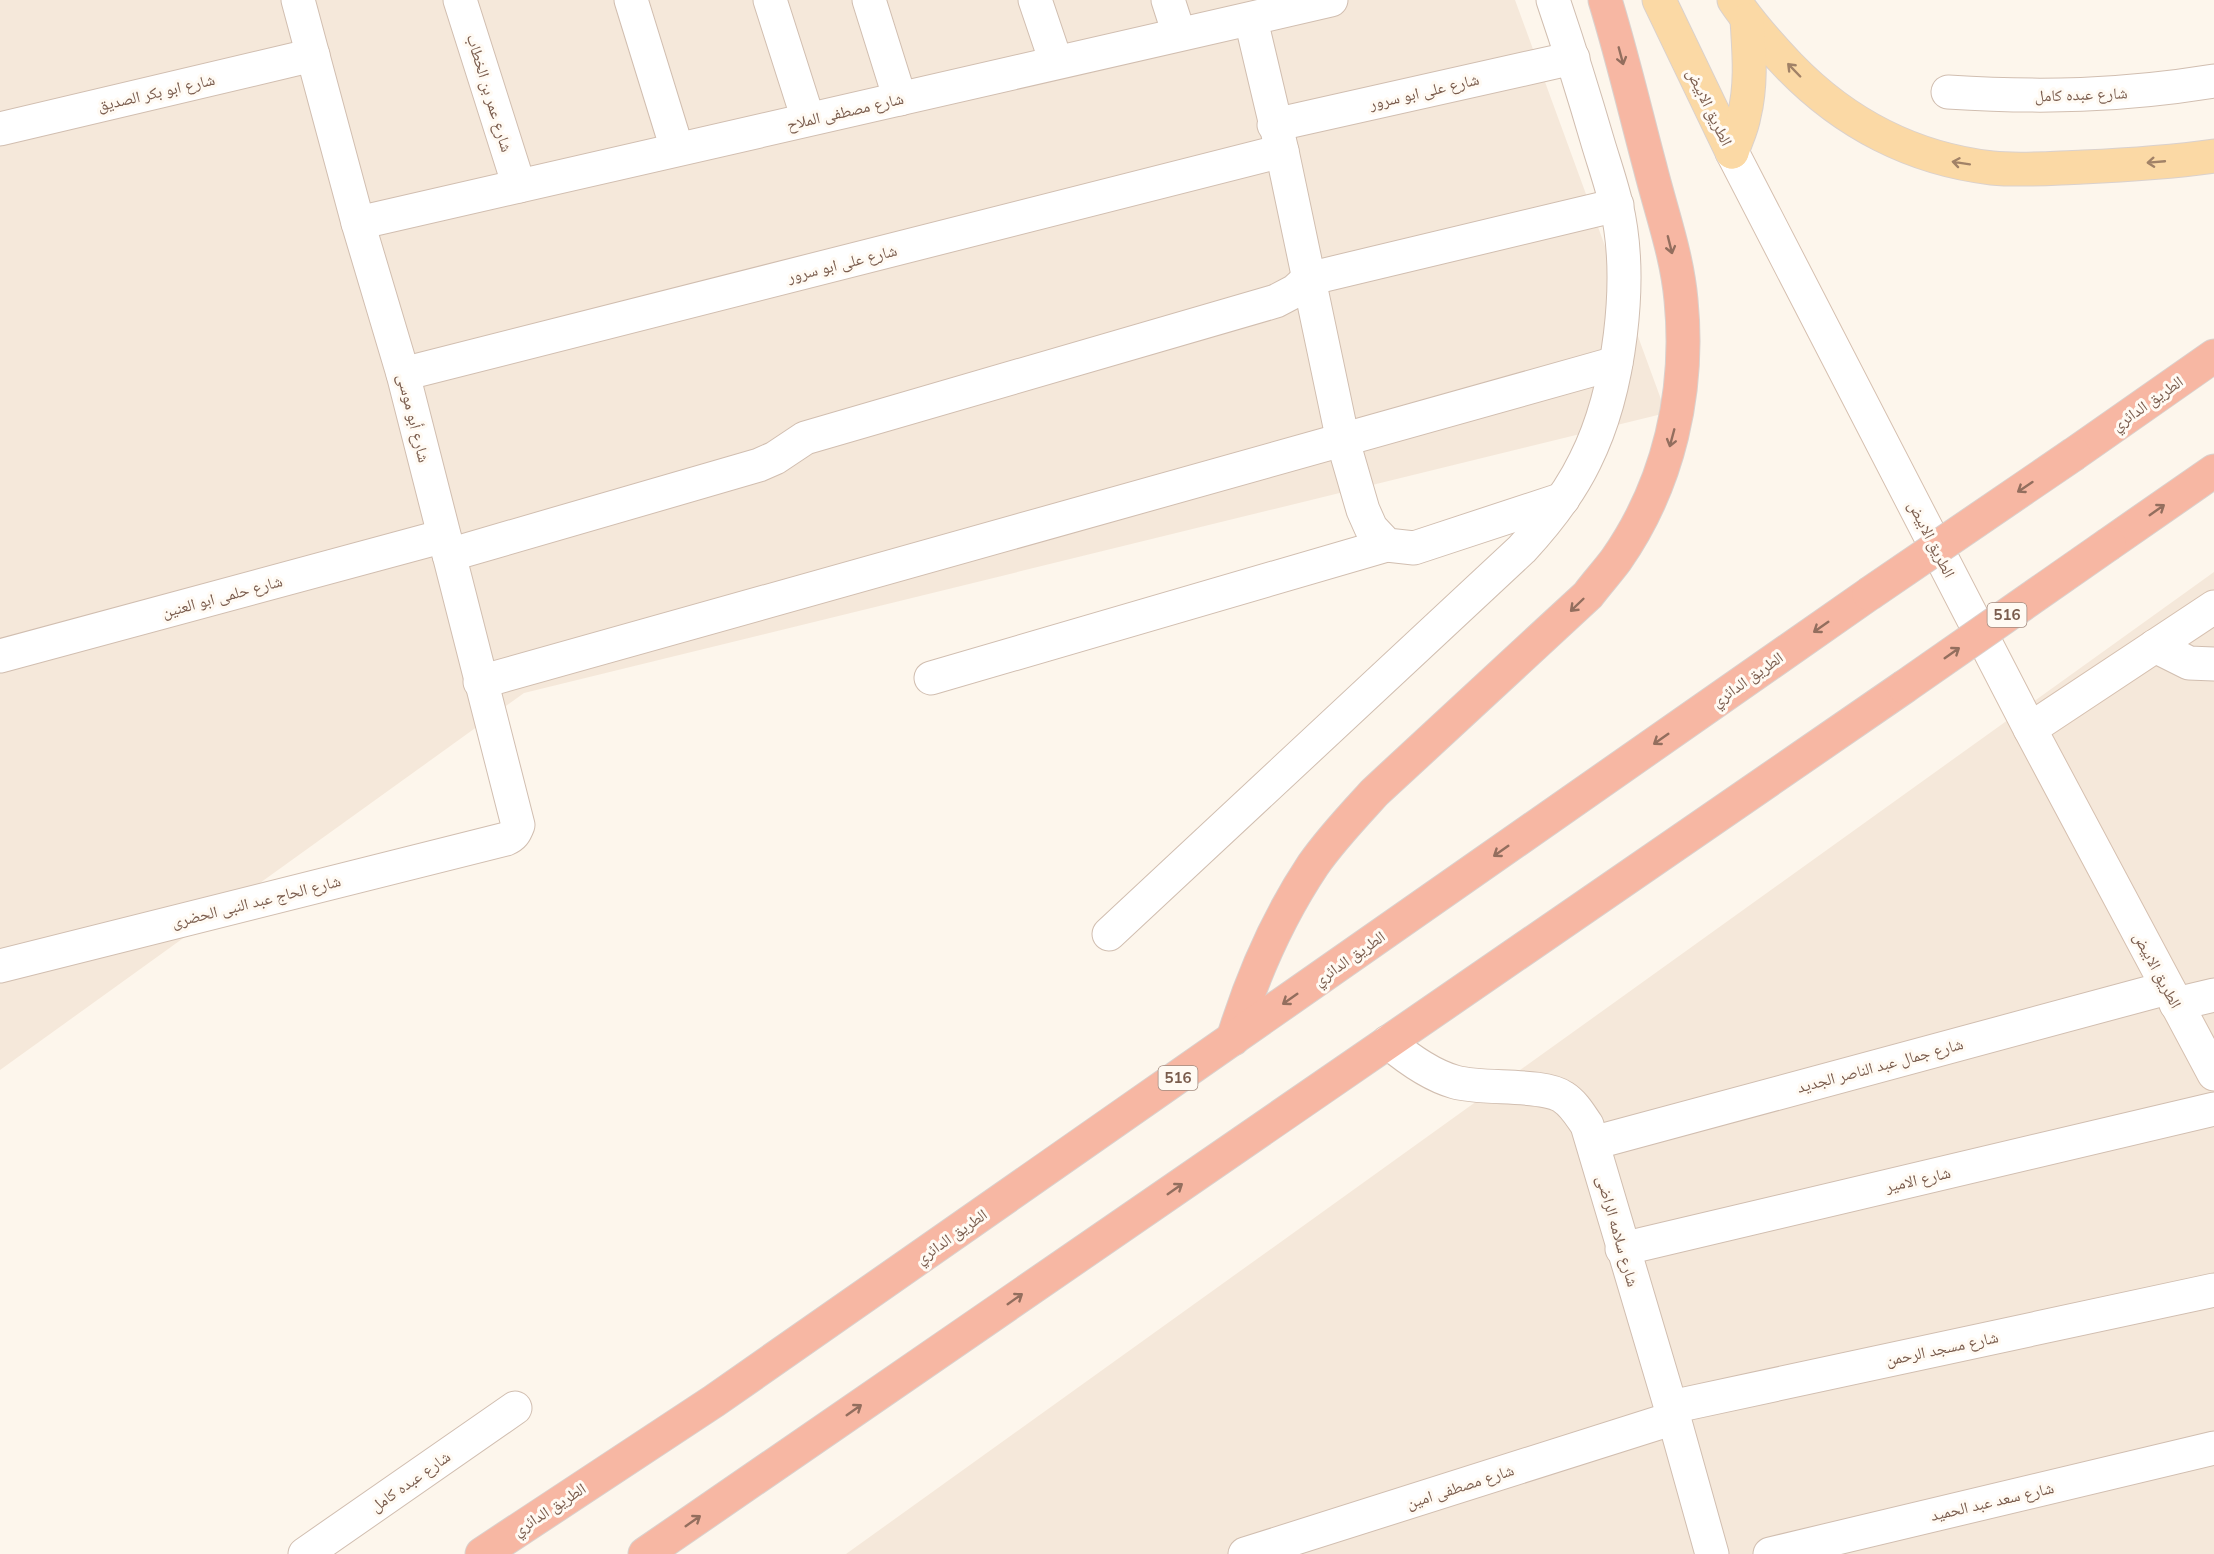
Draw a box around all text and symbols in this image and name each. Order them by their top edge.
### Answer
street label: شارع عمر بن الخطاب [462,32,517,155]
one-way arrow [1616,46,1627,65]
one-way arrow [1786,63,1801,78]
street label: الطريق الابيض [1682,65,1737,149]
street label: شارع ابو بكر الصديق [95,69,217,116]
street label: شارع على ابو سرور [1366,69,1481,115]
street label: شارع عبده كامل [2034,82,2128,107]
street label: شارع مصطفى الملاح [785,88,906,135]
one-way arrow [1952,157,1972,168]
one-way arrow [2146,157,2166,168]
one-way arrow [1665,235,1677,254]
street label: شارع على ابو سرور [784,240,899,287]
street label: الطريق الدائري [2107,371,2188,438]
street label: شارع أبو موسى [392,372,435,465]
one-way arrow [1666,428,1677,447]
one-way arrow [2018,481,2034,493]
street label: الطريق الابيض [1903,497,1960,581]
one-way arrow [2149,504,2165,516]
street label: شارع حلمى ابو العنين [160,570,285,623]
one-way arrow [1570,598,1585,612]
road number: 516 [1988,603,2026,627]
one-way arrow [1813,621,1829,633]
street label: الطريق الدائري [1707,647,1788,714]
one-way arrow [1943,647,1960,659]
one-way arrow [1653,733,1670,745]
one-way arrow [1494,845,1510,857]
street label: شارع الحاج عبد النبى الحضرى [169,870,343,933]
street label: الطريق الدائري [1309,926,1390,993]
street label: الطريق الابيض [2129,928,2186,1012]
one-way arrow [1283,993,1299,1005]
street label: شارع جمال عبد الناصر الجديد [1795,1033,1966,1098]
road number: 516 [1158,1066,1198,1090]
street label: شارع الامير [1883,1162,1953,1197]
street label: شارع سلامه الراضى [1592,1173,1643,1289]
one-way arrow [1166,1183,1183,1195]
street label: الطريق الدائري [911,1204,992,1271]
one-way arrow [1006,1293,1023,1306]
street label: شارع مسجد الرحمن [1884,1326,2000,1371]
one-way arrow [845,1404,862,1416]
street label: شارع عبده كامل [366,1446,454,1517]
street label: شارع مصطفى امين [1404,1459,1517,1514]
street label: شارع سعد عبد الحميد [1928,1477,2056,1526]
street label: الطريق الدائري [509,1478,591,1543]
one-way arrow [685,1515,701,1527]

